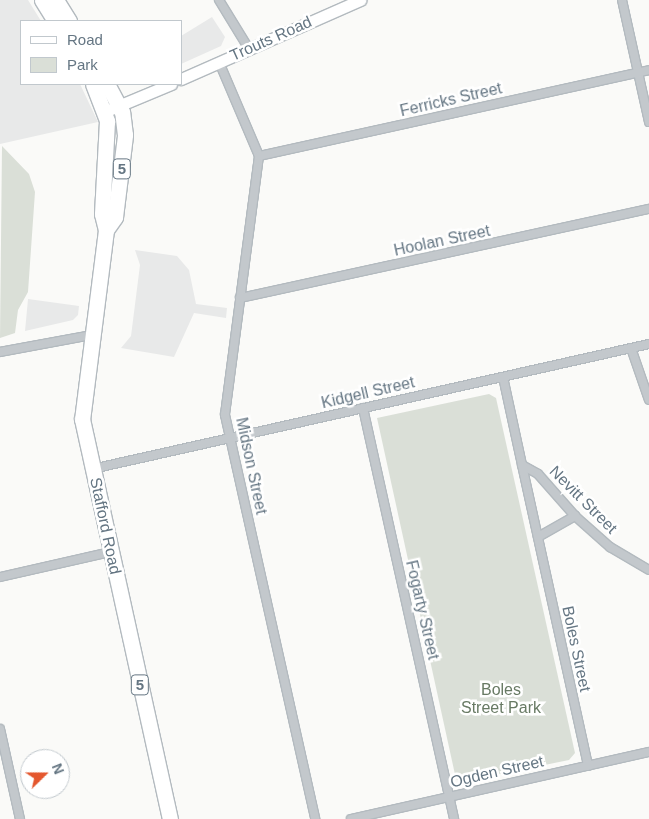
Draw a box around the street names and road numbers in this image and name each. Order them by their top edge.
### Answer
street label: Trouts Road [227,12,315,66]
street label: Ferricks Street [398,79,504,121]
road number: 5 [112,156,132,182]
street label: Hoolan Street [392,221,492,261]
street label: Kidgell Street [319,373,417,413]
street label: Midson Street [231,416,271,516]
street label: Nevitt Street [545,462,621,538]
street label: Stafford Road [85,476,125,576]
street label: Fogarty Street [401,558,443,662]
street label: Boles Street [558,604,594,694]
road number: 5 [130,672,150,698]
street label: Ogden Street [448,752,546,792]

